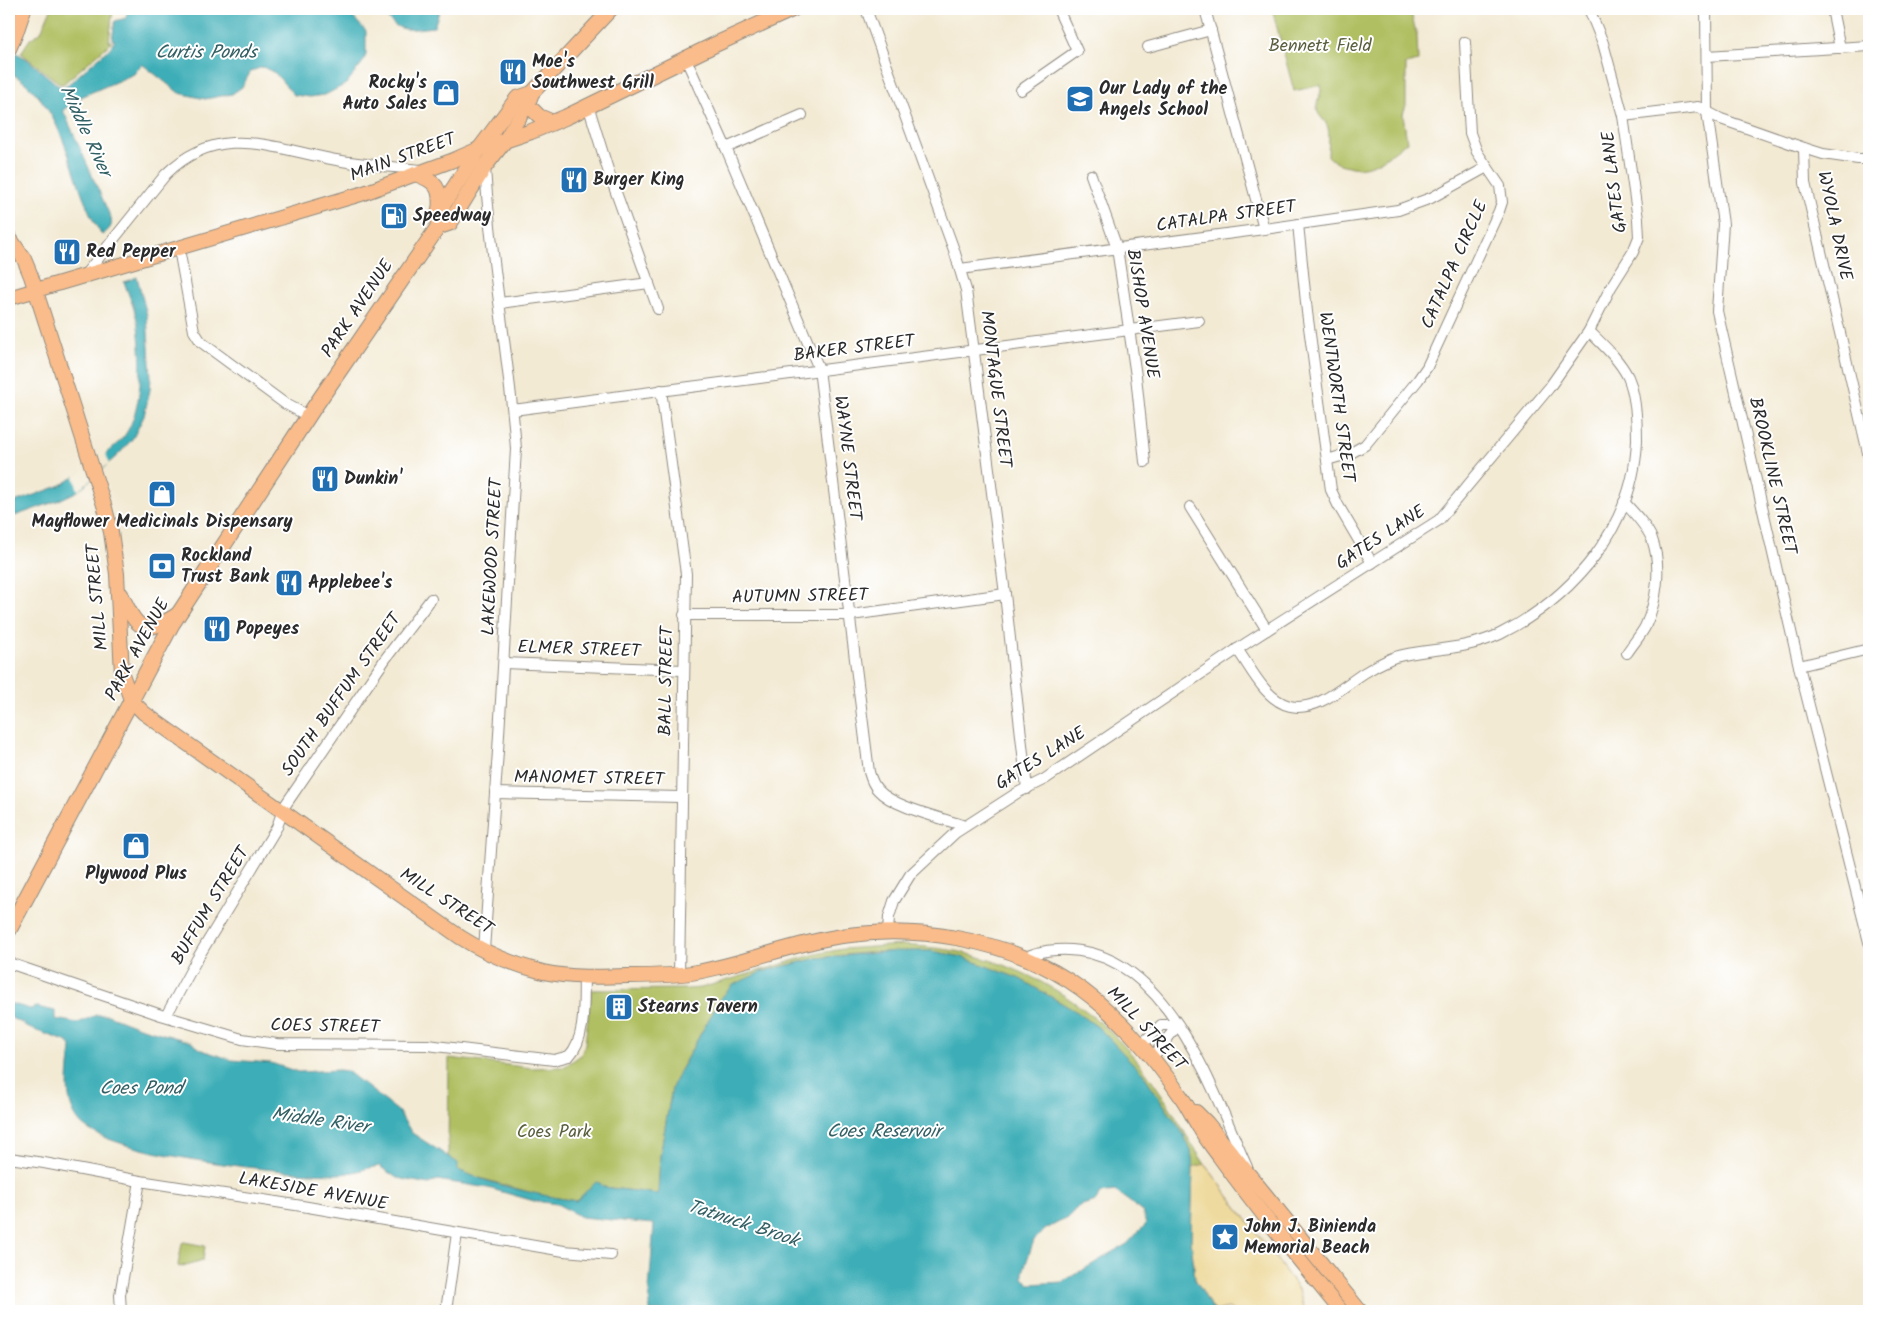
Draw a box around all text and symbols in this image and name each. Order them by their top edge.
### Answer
park label: Bennett Field [1268,32,1373,61]
water label: Curtis Ponds [155,38,258,68]
place label: Moe's Southwest Grill [532,48,654,98]
restaurant icon: Moe's Southwest Grill [498,57,528,87]
place label: Rocky's Auto Sales [343,69,428,119]
place label: Our Lady of the Angels School [1099,75,1228,125]
shop icon: Rocky's Auto Sales [431,78,461,108]
water label: Middle River [51,80,121,185]
school or university icon: Our Lady of the Angels School [1065,84,1095,114]
street label: MAIN STREET [346,125,461,191]
street label: GATES LANE [1594,129,1636,235]
restaurant icon: Burger King [559,165,589,195]
place label: Burger King [593,166,685,195]
street label: WYOLA DRIVE [1808,169,1860,284]
street label: CATALPA STREET [1154,193,1299,241]
street label: CATALPA CIRCLE [1414,196,1497,334]
fuel station icon: Speedway [379,201,409,231]
place label: Speedway [413,202,492,231]
restaurant icon: Red Pepper [52,237,82,267]
place label: Red Pepper [86,238,177,267]
street label: BISHOP AVENUE [1117,247,1167,382]
street label: PARK AVENUE [314,253,402,364]
street label: MONTAGUE STREET [971,309,1019,470]
street label: WENTWORTH STREET [1310,310,1362,485]
street label: BAKER STREET [792,327,918,371]
street label: WAYNE STREET [825,394,869,524]
street label: BROOKLINE STREET [1740,395,1804,559]
restaurant icon: Dunkin' [310,464,340,494]
place label: Dunkin' [344,465,403,494]
street label: LAKEWOOD STREET [474,476,512,636]
shop icon: Mayflower Medicinals Dispensary [147,479,177,509]
street label: GATES LANE [1330,498,1432,578]
place label: Mayflower Medicinals Dispensary [31,508,293,537]
street label: MILL STREET [79,541,117,652]
place label: Rockland Trust Bank [181,542,270,592]
bank icon: Rockland Trust Bank [147,551,177,581]
restaurant icon: Applebee's [274,568,304,598]
place label: Applebee's [308,569,393,598]
street label: AUTUMN STREET [732,581,870,613]
street label: PARK AVENUE [98,593,178,707]
street label: SOUTH BUFFUM STREET [275,606,410,783]
restaurant icon: Popeyes [202,614,232,644]
place label: Popeyes [236,615,300,644]
street label: BALL STREET [652,625,682,736]
street label: ELMER STREET [517,633,642,667]
street label: GATES LANE [990,719,1092,798]
street label: MANOMET STREET [514,763,666,795]
shop icon: Plywood Plus [121,831,151,861]
street label: BUFFUM STREET [164,840,259,971]
place label: Plywood Plus [85,860,187,889]
street label: MILL STREET [393,861,500,944]
street label: MILL STREET [1099,980,1194,1079]
building icon: Stearns Tavern [604,992,634,1022]
place label: Stearns Tavern [638,993,758,1022]
street label: COES STREET [270,1012,381,1042]
water label: Coes Pond [100,1074,187,1104]
water label: Middle River [269,1099,374,1143]
water label: Coes Reservoir [827,1117,945,1147]
park label: Coes Park [517,1118,592,1147]
street label: LAKESIDE AVENUE [236,1165,390,1219]
water label: Tatnuck Brook [684,1192,805,1257]
place label: John J. Binienda Memorial Beach [1244,1213,1376,1263]
place icon: John J. Binienda Memorial Beach [1210,1222,1240,1252]

